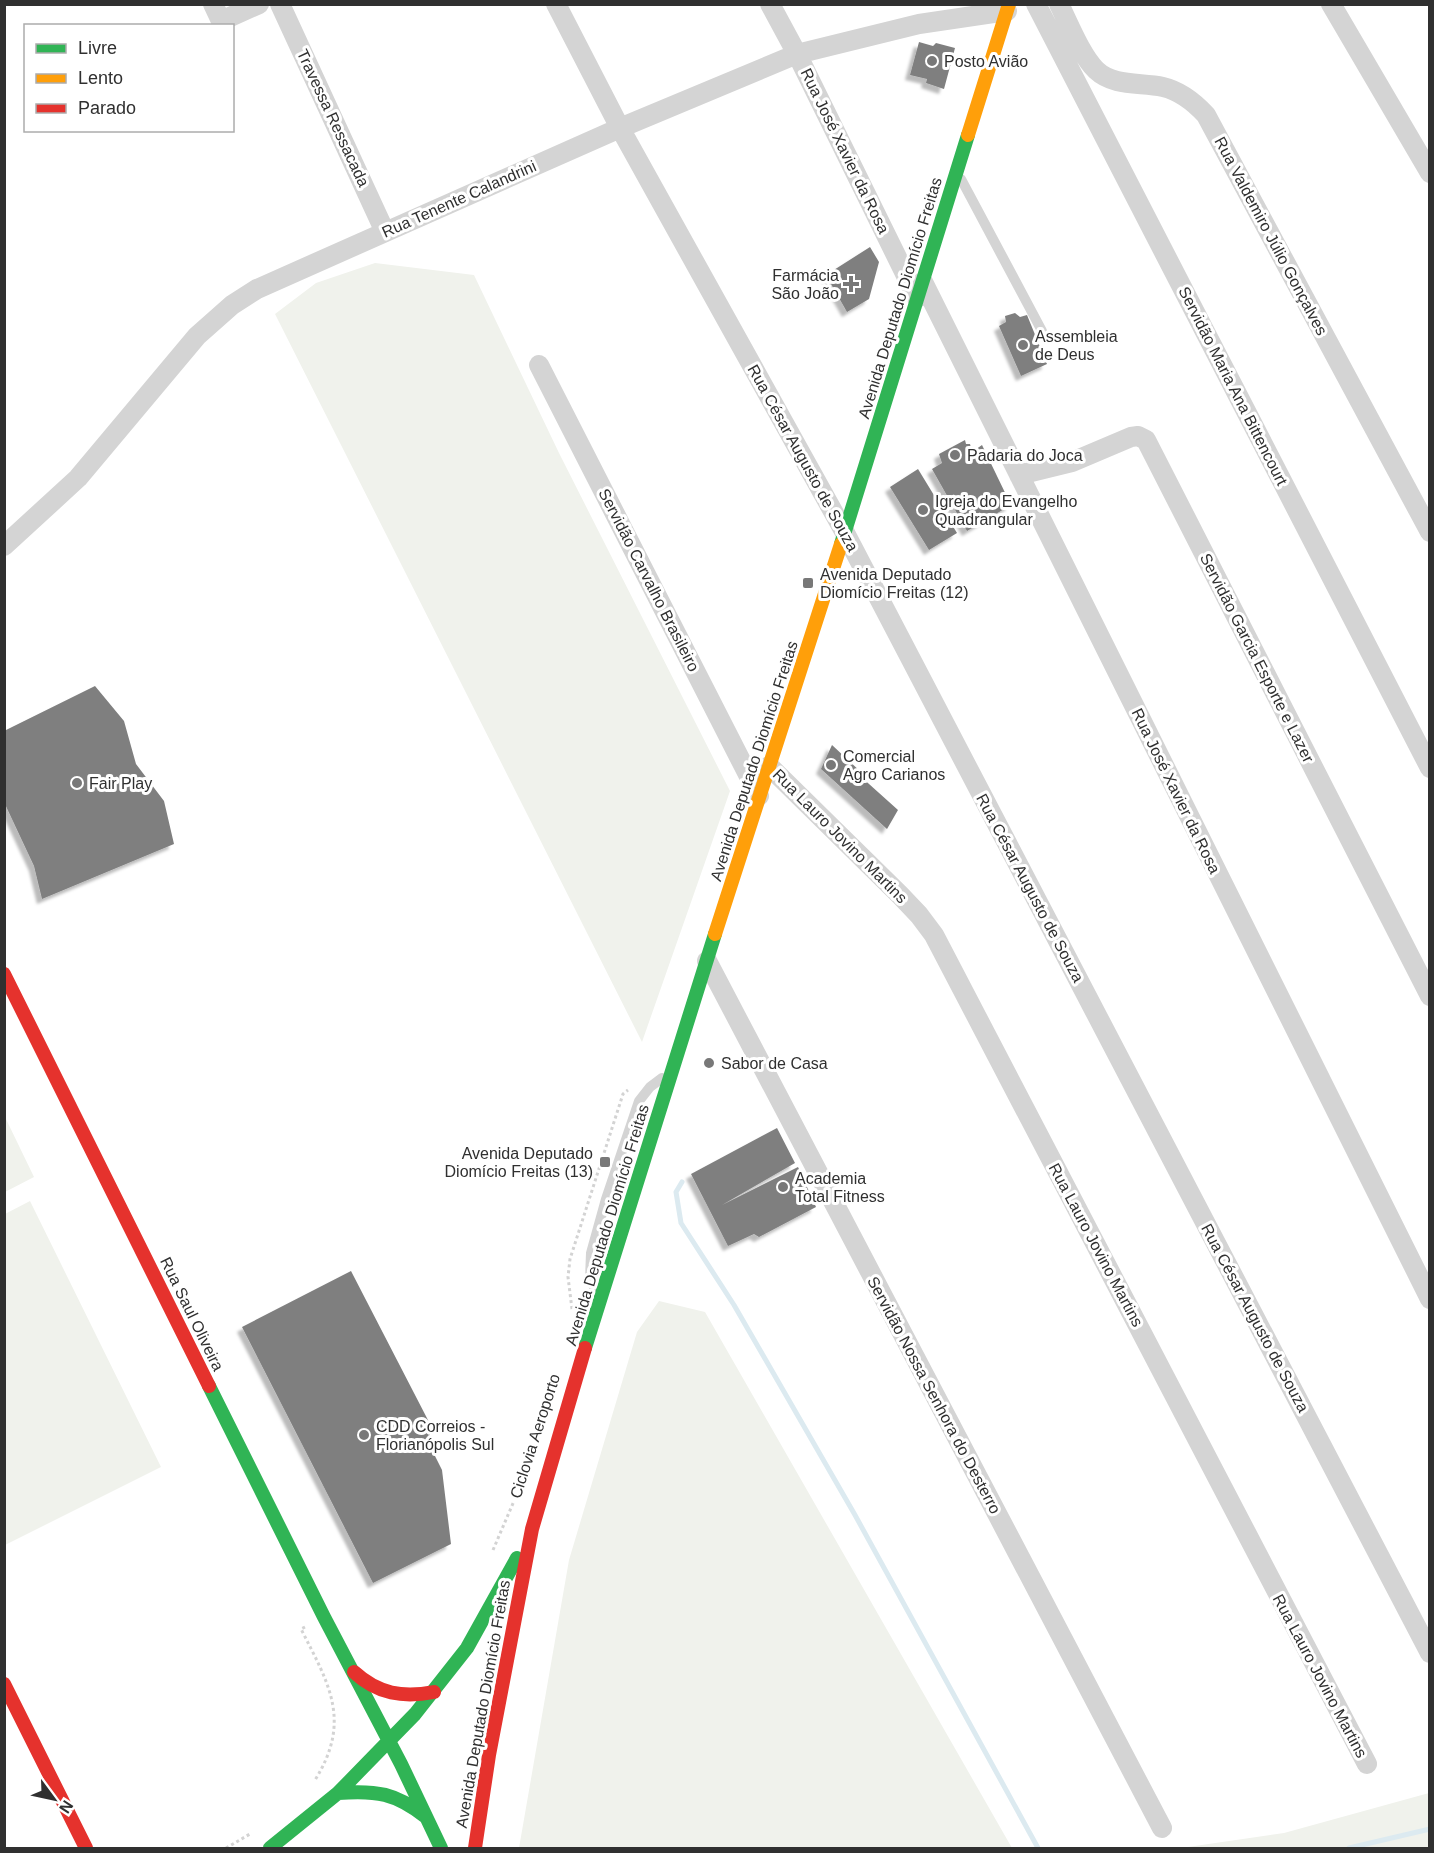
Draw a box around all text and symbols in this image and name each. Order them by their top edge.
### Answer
legend [24,24,234,132]
text: Livre [78,38,117,58]
street label: Travessa Ressacada [294,47,372,190]
place label: Posto Avião [944,53,1028,70]
marker: Posto Avião [925,54,939,68]
street label: Rua José Xavier da Rosa [798,66,892,236]
text: Lento [78,68,123,88]
text: Parado [78,98,136,118]
street label: Rua Valdemiro Júlio Gonçalves [1211,134,1331,338]
street label: Rua Tenente Calandrini [379,157,539,241]
street label: Avenida Deputado Diomício Freitas [855,175,945,421]
place label: Farmácia São João [771,267,839,302]
marker: Farmácia São João [844,277,858,291]
street label: Servidão Maria Ana Bittencourt [1175,284,1291,489]
place label: Assembleia de Deus [1035,328,1118,363]
marker: Assembleia de Deus [1016,338,1030,352]
street label: Rua César Augusto de Souza [744,362,862,554]
place label: Padaria do Joca [967,447,1083,464]
marker: Padaria do Joca [948,448,962,462]
street label: Servidão Carvalho Brasileiro [595,486,703,674]
place label: Igreja do Evangelho Quadrangular [935,493,1077,528]
marker: Igreja do Evangelho Quadrangular [916,503,930,517]
street label: Servidão Garcia Esporte e Lazer [1197,551,1318,766]
place label: Avenida Deputado Diomício Freitas (12) [820,566,968,601]
marker: Avenida Deputado Diomício Freitas (12) [801,576,815,590]
street label: Avenida Deputado Diomício Freitas [707,639,801,883]
street label: Rua José Xavier da Rosa [1129,706,1223,876]
place label: Comercial Agro Carianos [843,748,945,783]
marker: Comercial Agro Carianos [824,758,838,772]
street label: Rua Lauro Jovino Martins [770,766,910,906]
place label: Fair Play [89,775,152,792]
marker: Fair Play [70,776,84,790]
street label: Rua César Augusto de Souza [973,791,1087,985]
place label: Sabor de Casa [721,1055,828,1072]
marker: Sabor de Casa [702,1056,716,1070]
street label: Avenida Deputado Diomício Freitas [562,1102,652,1348]
place label: Avenida Deputado Diomício Freitas (13) [445,1145,593,1180]
marker: Avenida Deputado Diomício Freitas (13) [598,1155,612,1169]
street label: Rua Lauro Jovino Martins [1046,1161,1146,1329]
place label: Academia Total Fitness [795,1170,885,1205]
marker: Academia Total Fitness [776,1180,790,1194]
street label: Rua César Augusto de Souza [1198,1221,1312,1415]
street label: Rua Saul Oliveira [157,1254,227,1374]
street label: Servidão Nossa Senhora do Desterro [864,1274,1004,1516]
street label: Ciclovia Aeroporto [507,1372,563,1500]
place label: CDD Correios - Florianópolis Sul [376,1418,494,1453]
marker: CDD Correios - Florianópolis Sul [357,1428,371,1442]
street label: Avenida Deputado Diomício Freitas [453,1579,513,1829]
street label: Rua Lauro Jovino Martins [1270,1592,1370,1760]
north arrow [24,1769,84,1829]
text: N [56,1797,76,1816]

